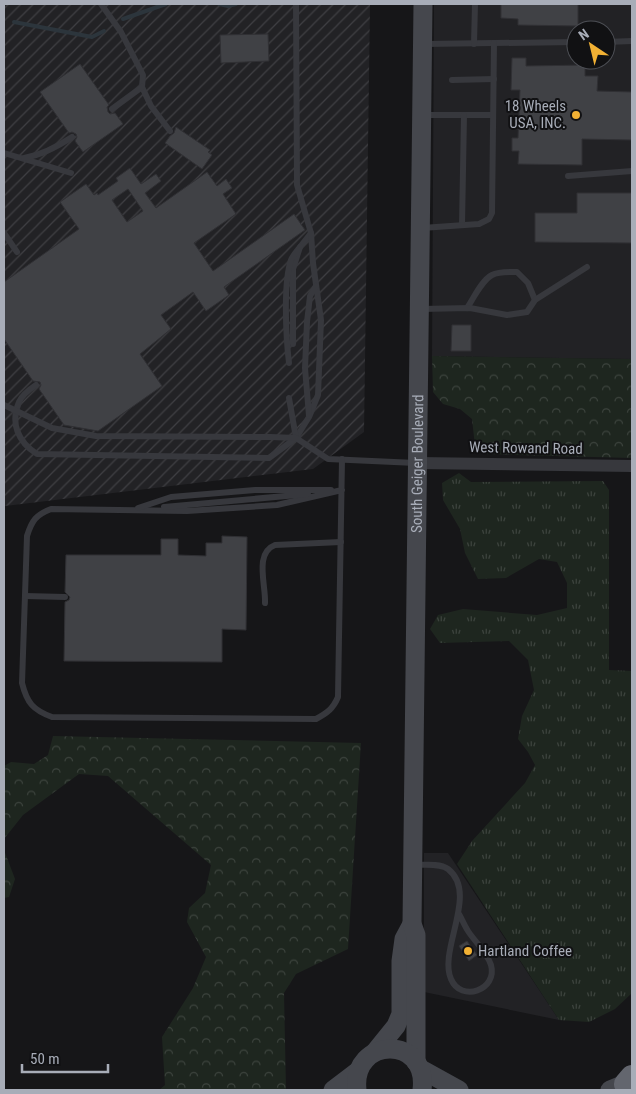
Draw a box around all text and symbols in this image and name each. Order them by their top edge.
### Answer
north arrow [566,20,616,70]
text: N [575,25,592,43]
place label: 18 Wheels USA, INC. [505,97,566,132]
marker: 18 Wheels USA, INC. [570,109,582,121]
street label: South Geiger Boulevard [408,394,427,533]
street label: West Rowand Road [469,438,583,458]
place label: Hartland Coffee [478,942,572,960]
marker: Hartland Coffee [462,945,474,957]
scale bar [22,1042,109,1074]
text: 50 m [30,1050,60,1068]

